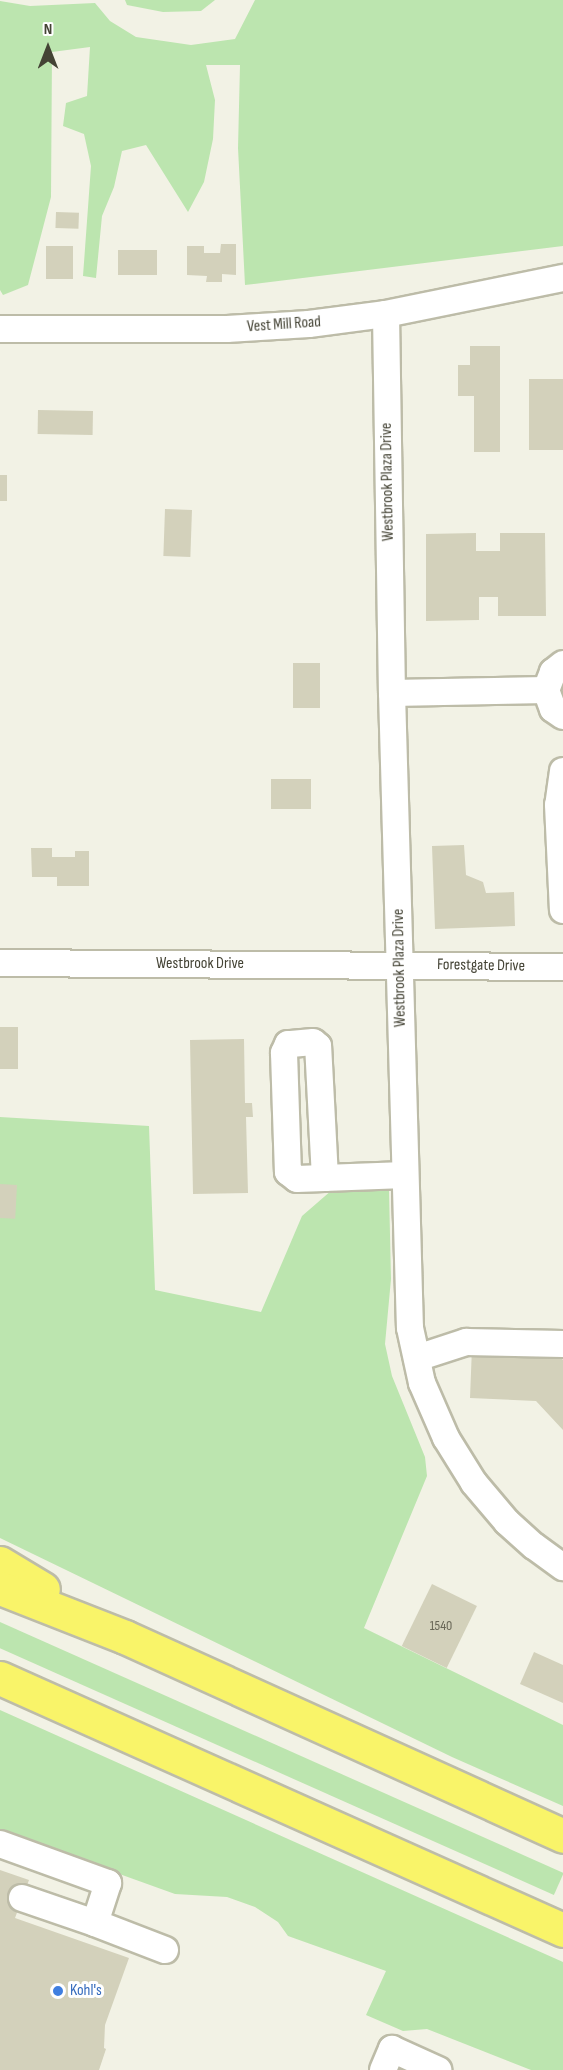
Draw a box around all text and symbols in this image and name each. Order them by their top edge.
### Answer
north arrow [18,18,78,78]
text: N [44,20,52,39]
street label: Vest Mill Road [246,313,322,337]
street label: Westbrook Plaza Drive [377,423,399,541]
street label: Westbrook Plaza Drive [389,909,411,1027]
street label: Westbrook Drive [156,954,244,974]
street label: Forestgate Drive [437,956,525,976]
house number: 1540 [430,1618,452,1634]
place label: Kohl's [70,1981,102,2001]
marker: Kohl's [51,1984,65,1998]

